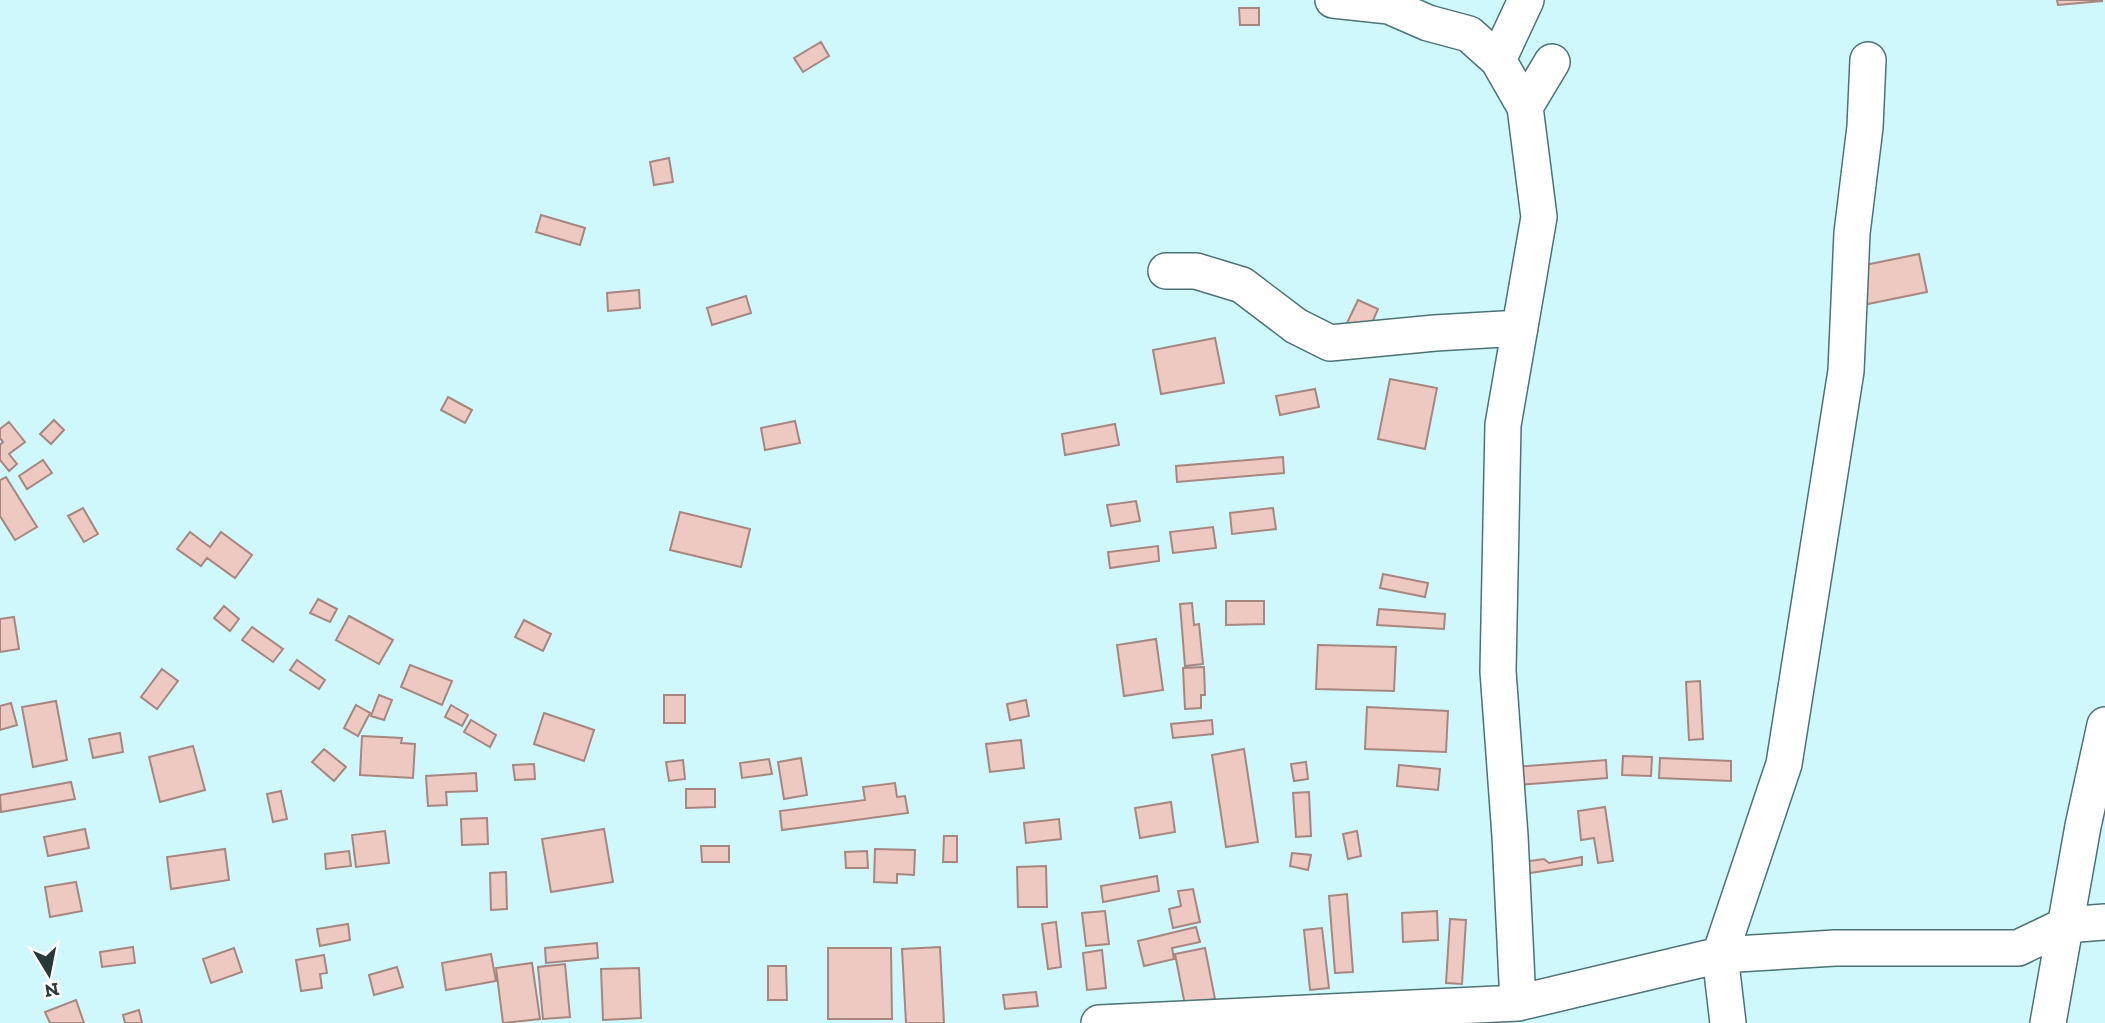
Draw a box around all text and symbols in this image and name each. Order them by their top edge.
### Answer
north arrow [14,939,84,1009]
text: N [43,978,61,1003]

